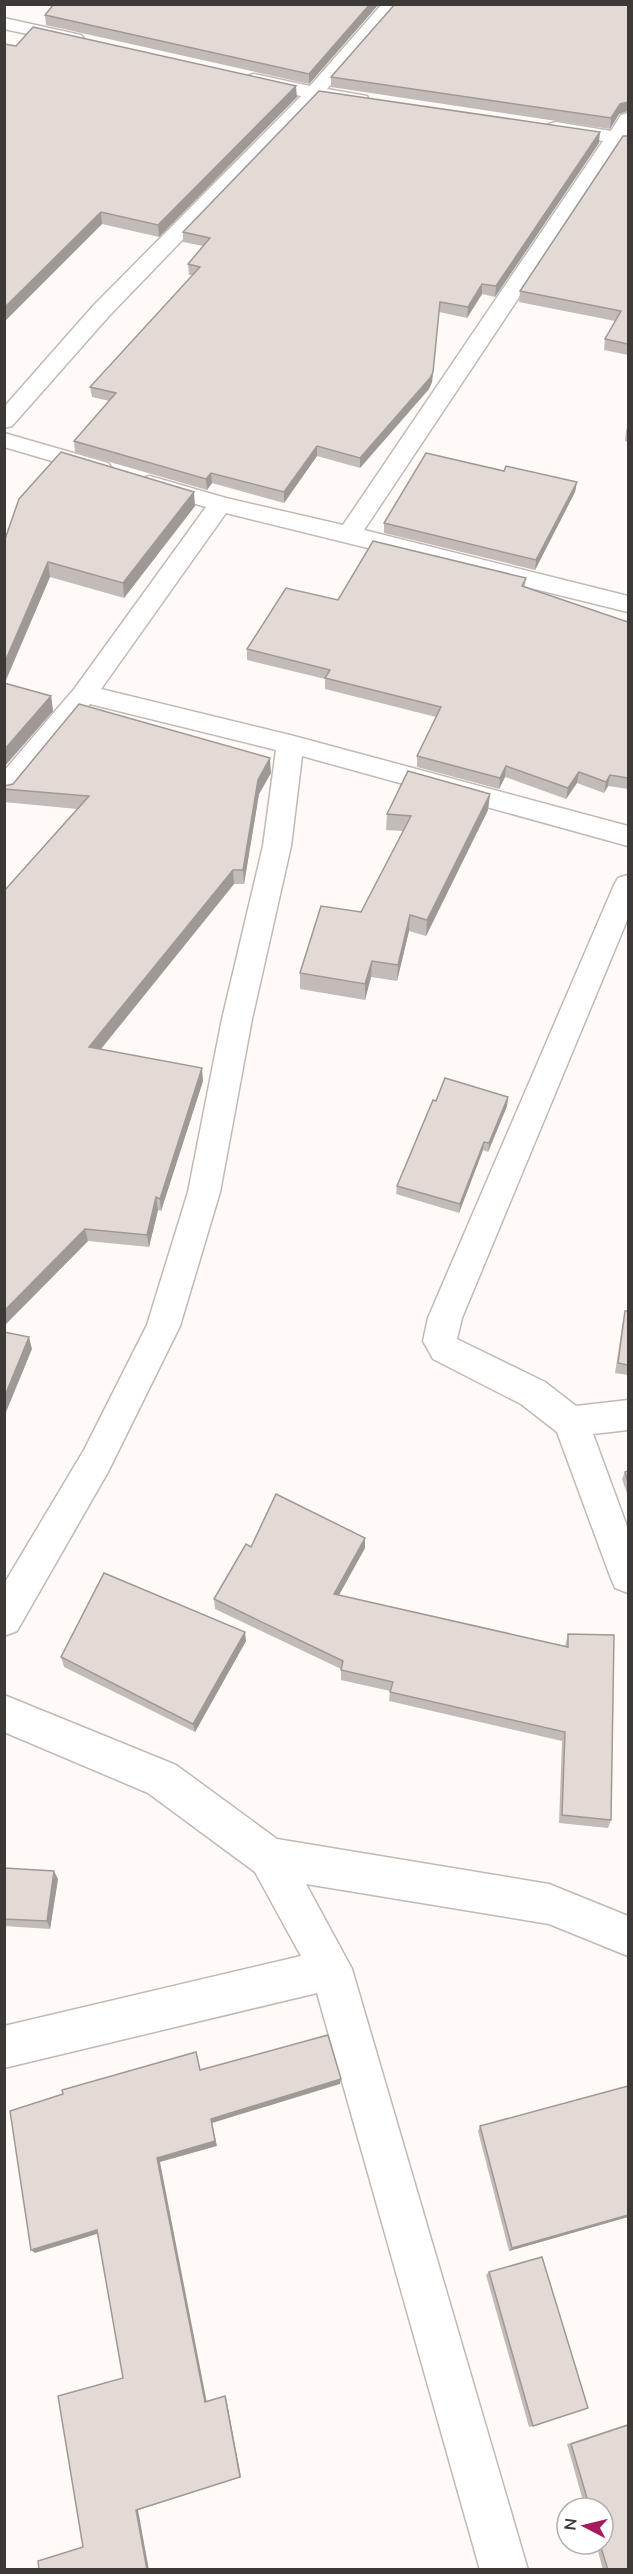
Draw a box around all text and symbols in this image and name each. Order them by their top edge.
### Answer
north arrow [555,2496,615,2556]
text: N [559,2517,581,2531]

